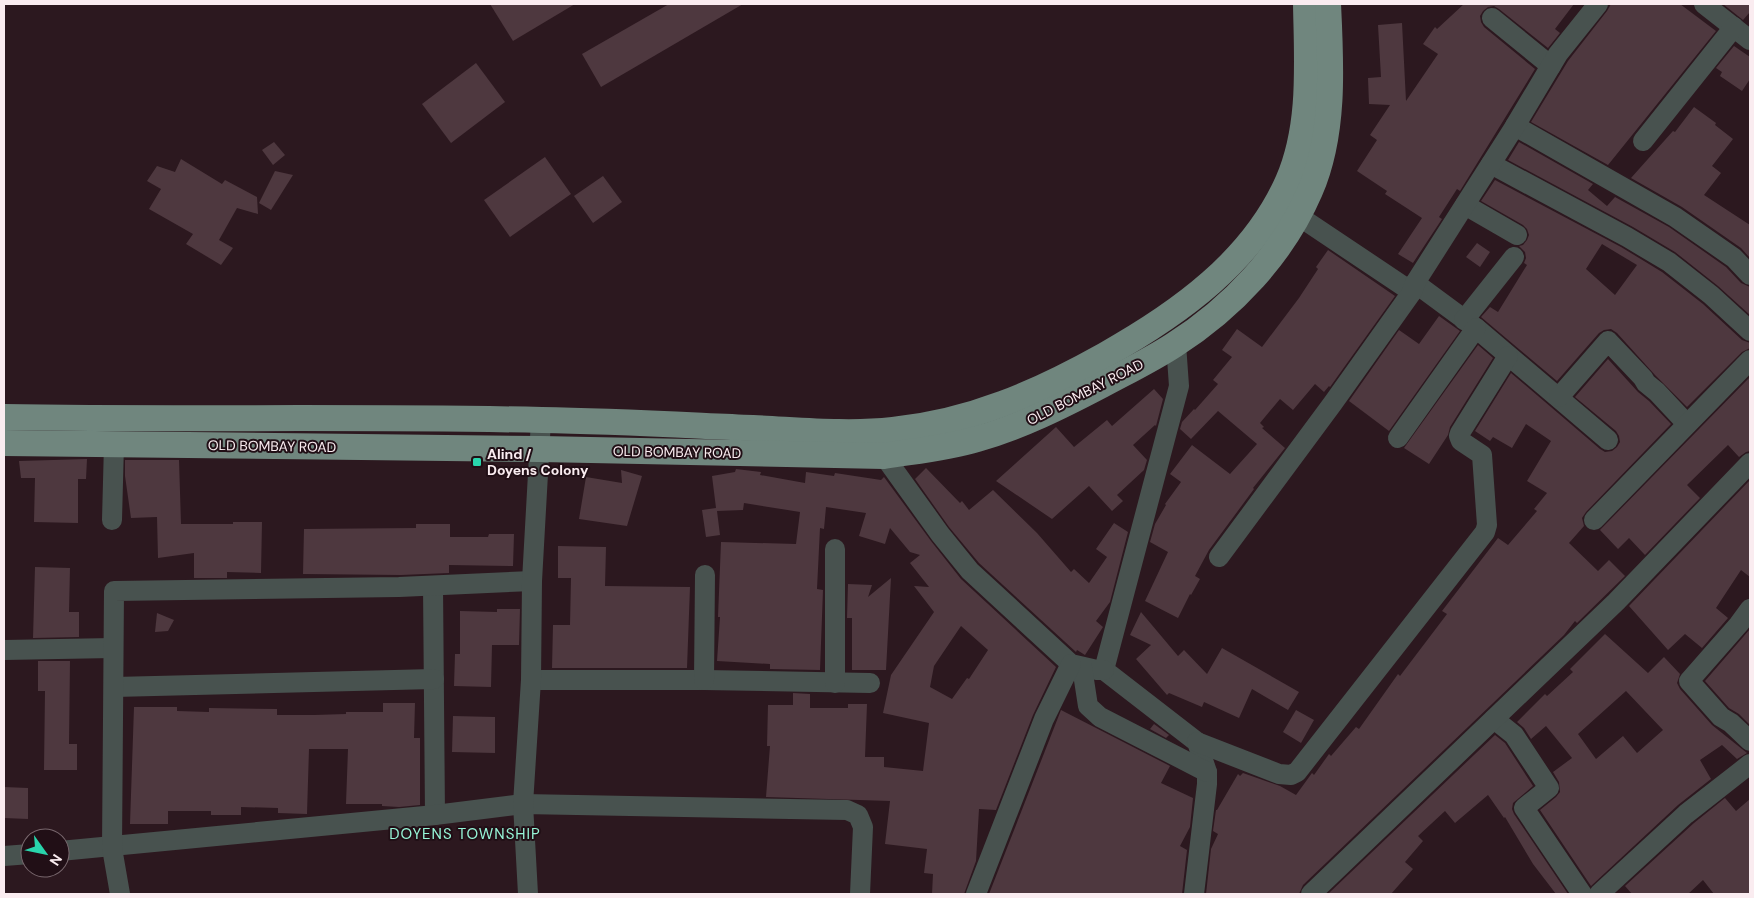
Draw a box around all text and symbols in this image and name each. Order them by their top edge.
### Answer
street label: OLD BOMBAY ROAD [1024,355,1146,429]
street label: OLD BOMBAY ROAD [208,436,336,456]
street label: OLD BOMBAY ROAD [613,442,741,462]
place label: Alind / Doyens Colony [487,445,589,479]
marker: Alind / Doyens Colony [471,456,483,468]
district label: DOYENS TOWNSHIP [389,824,541,844]
north arrow [20,828,70,878]
text: N [46,851,66,869]

